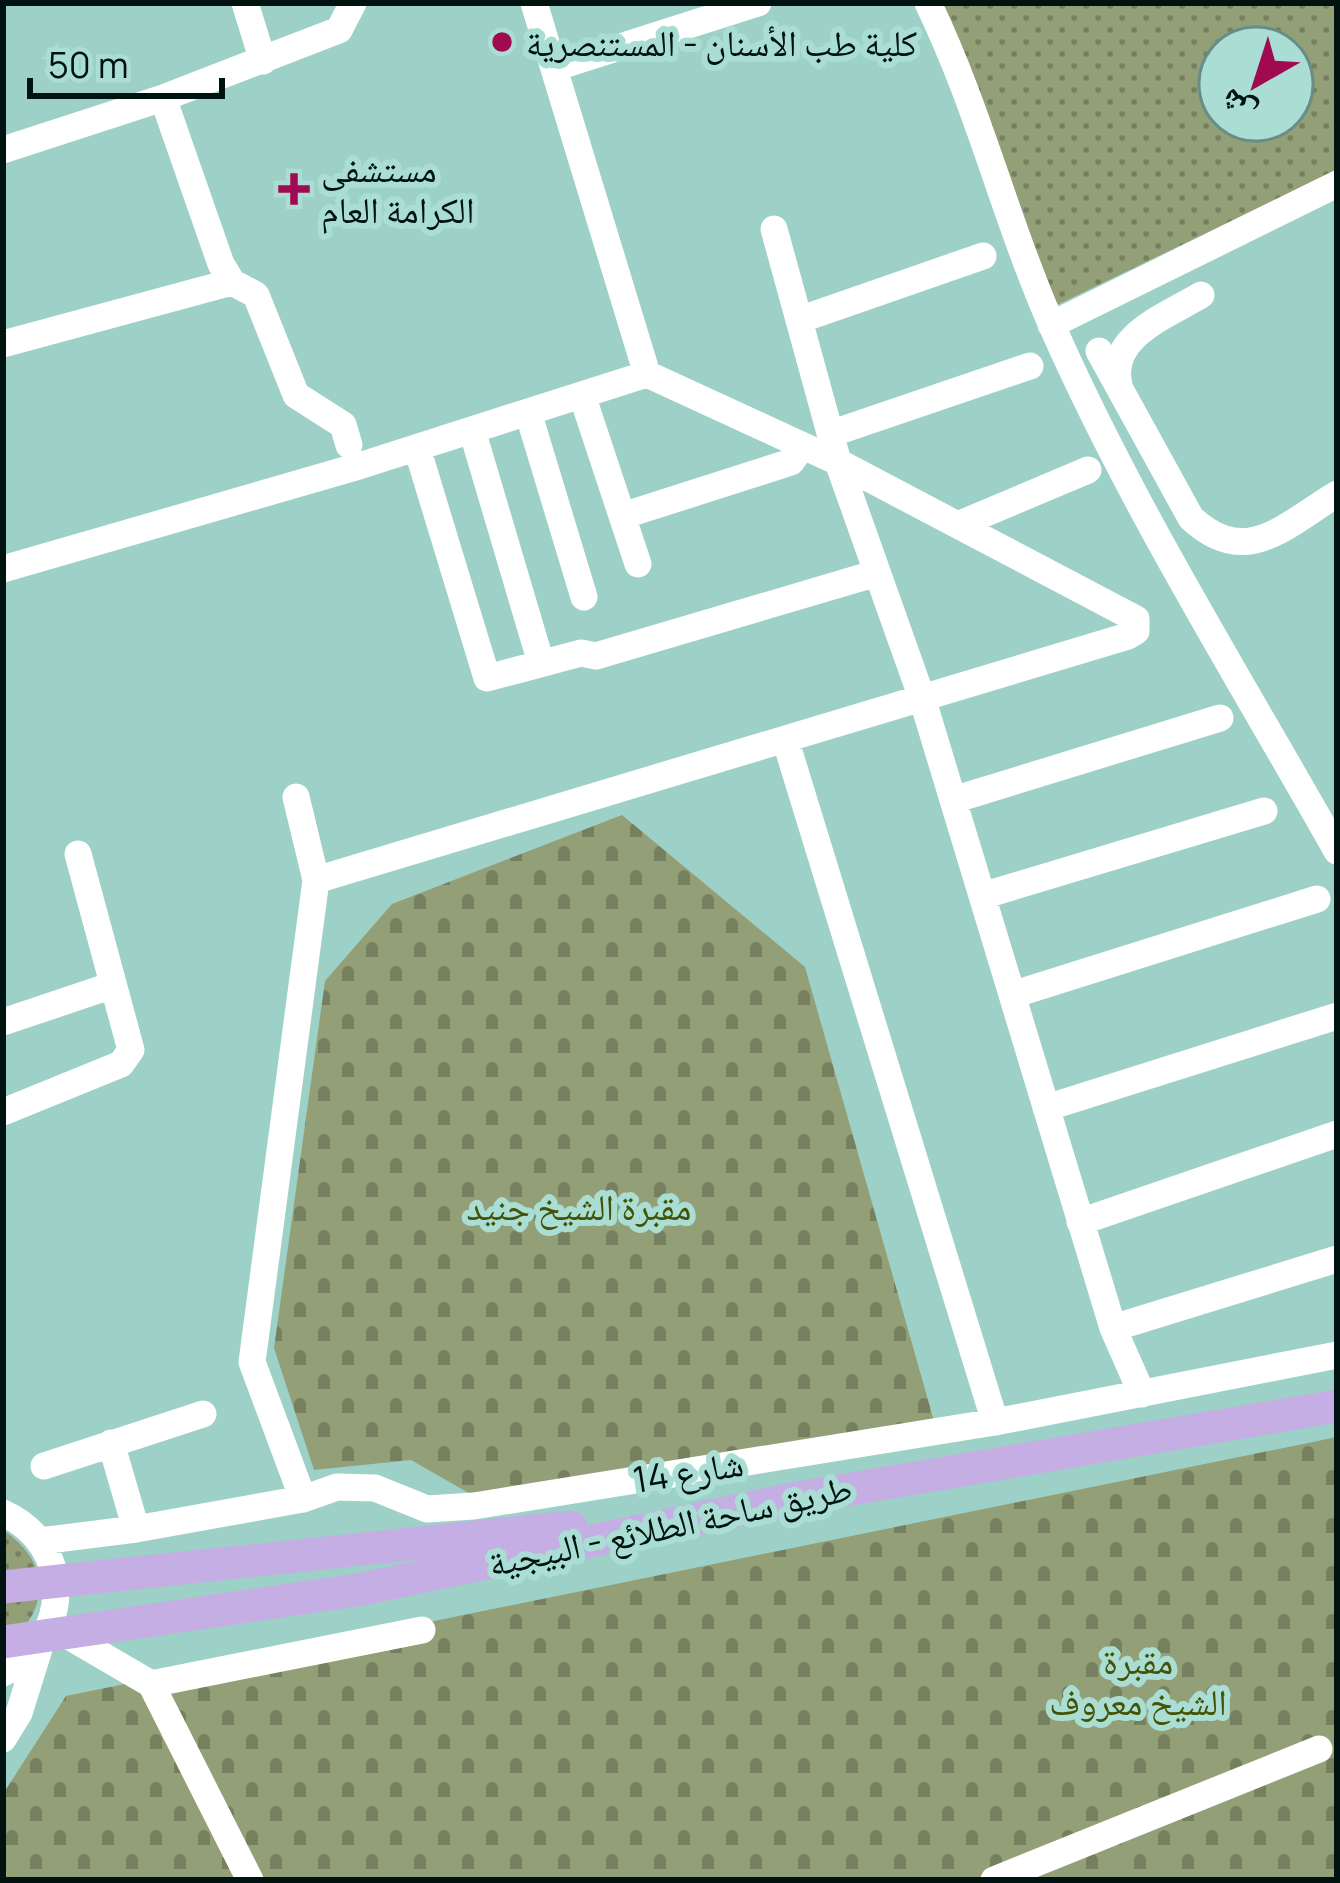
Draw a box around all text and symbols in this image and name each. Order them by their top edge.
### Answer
place label: كلية طب الأسنان - المستنصرية [526,18,917,67]
scale bar [30,24,222,98]
north arrow [1196,24,1316,144]
marker: كلية طب الأسنان - المستنصرية [489,29,515,55]
text: 50 m [48,40,128,89]
text: ش [1209,79,1265,136]
place label: مستشفى الكرامة العام [321,144,475,234]
marker: مستشفى الكرامة العام [278,173,310,205]
park label: مقبرة الشيخ جنيد [467,1182,691,1231]
street label: شارع 14 [629,1438,747,1504]
street label: طريق ساحة الطلائع - البيجية [484,1463,856,1587]
park label: مقبرة الشيخ معروف [1049,1636,1227,1726]

